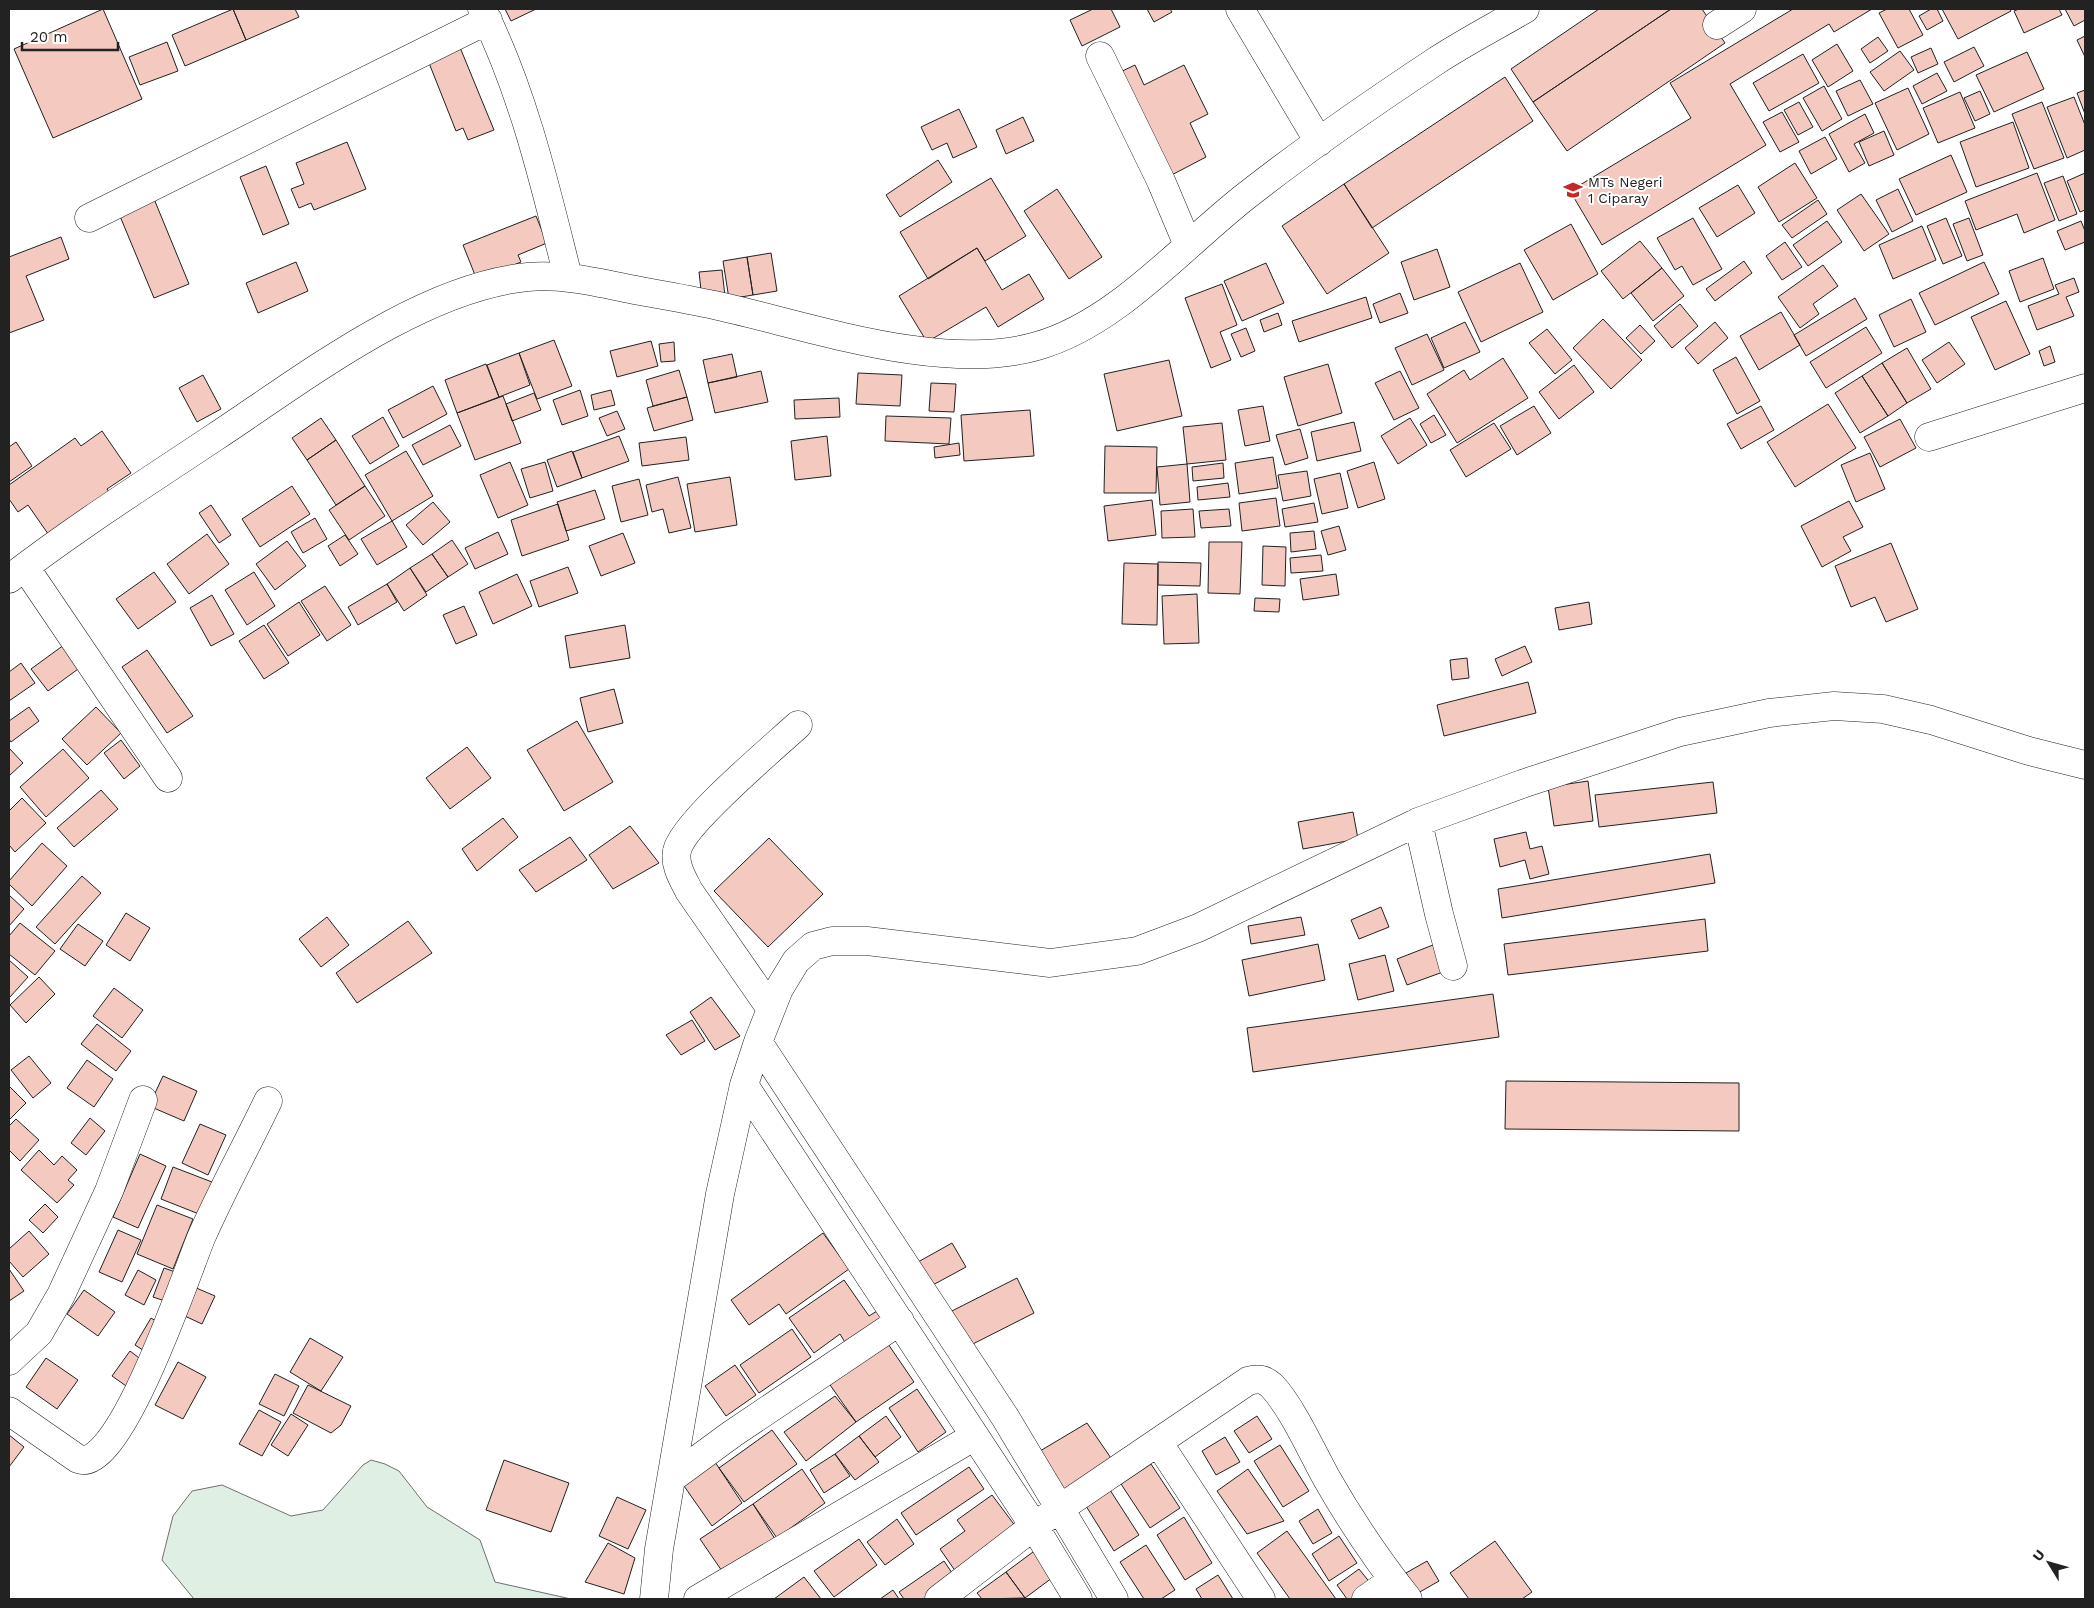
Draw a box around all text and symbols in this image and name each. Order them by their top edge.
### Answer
scale bar [22,20,119,52]
text: 20 m [30,28,68,46]
place label: MTs Negeri 1 Ciparay [1588,174,1662,206]
school or university icon: MTs Negeri 1 Ciparay [1562,179,1584,201]
north arrow [2024,1538,2074,1588]
text: U [2029,1546,2048,1564]

